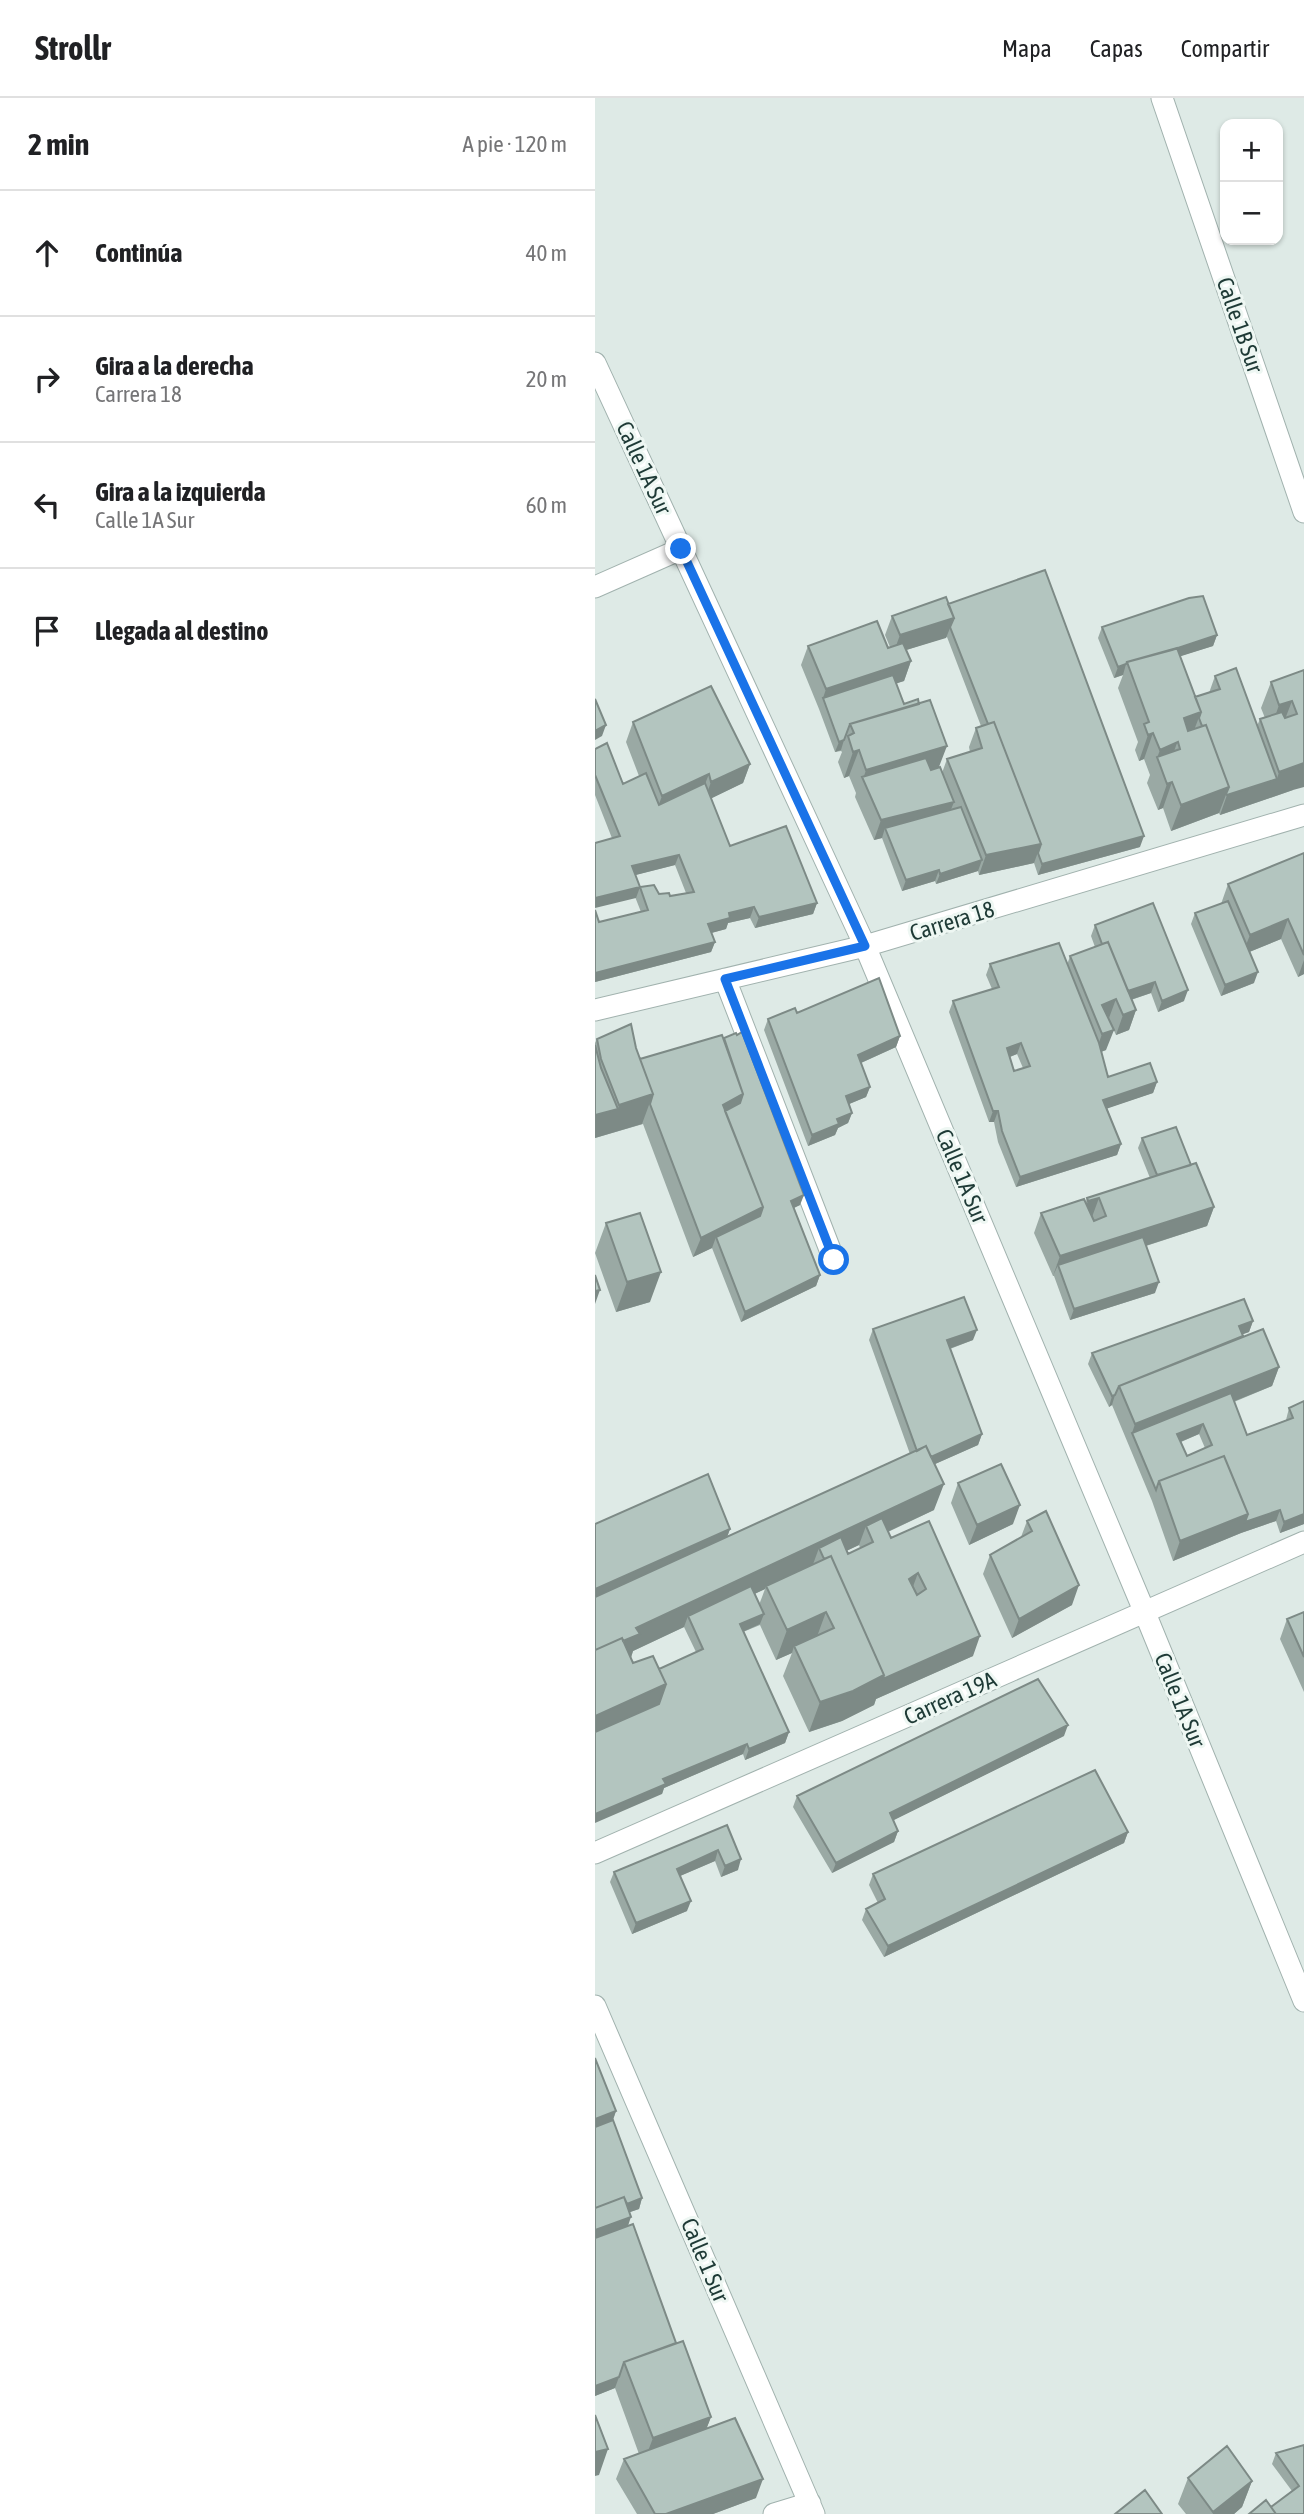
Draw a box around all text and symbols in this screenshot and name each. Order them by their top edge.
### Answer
text: Strollr [35,29,111,67]
text: Mapa [1002,35,1052,62]
text: Capas [1090,35,1143,62]
text: Compartir [1181,35,1269,62]
map controls [1220,119,1283,245]
button: + [1220,119,1283,182]
text: 2 min [28,127,89,161]
text: A pie · 120 m [463,131,567,157]
button: − [1220,182,1283,245]
icon: ahead [28,234,66,272]
text: Continúa [95,238,182,268]
text: 40 m [526,240,567,266]
street label: Calle 1B Sur [1212,274,1269,377]
text: Gira a la derecha [95,351,254,381]
icon: right [28,360,66,398]
text: 20 m [526,366,567,392]
text: Carrera 18 [95,381,182,407]
street label: Calle 1A Sur [611,417,677,520]
text: Gira a la izquierda [95,477,266,507]
icon: left [28,486,66,524]
text: 60 m [526,492,567,518]
text: Calle 1A Sur [95,507,194,533]
route end [665,533,696,564]
icon: arrive [28,612,66,650]
text: Llegada al destino [95,616,268,646]
street label: Carrera 18 [907,896,997,946]
street label: Calle 1A Sur [931,1125,994,1228]
route start [818,1244,849,1275]
street label: Calle 1A Sur [1149,1649,1211,1752]
street label: Carrera 19A [900,1666,1001,1730]
street label: Calle 1 Sur [676,2214,735,2307]

